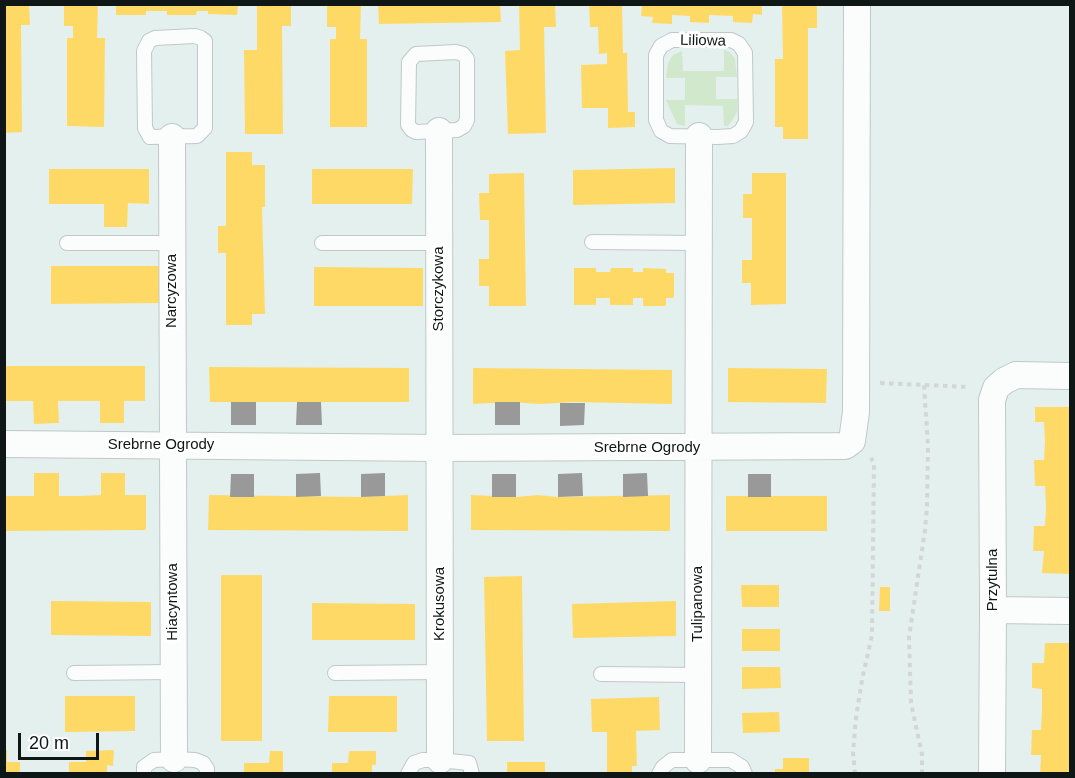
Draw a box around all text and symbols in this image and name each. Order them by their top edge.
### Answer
street label: Liliowa [680,32,726,50]
street label: Storczykowa [430,246,448,332]
street label: Narcyzowa [163,254,181,328]
street label: Srebrne Ogrody [108,436,214,454]
street label: Srebrne Ogrody [594,439,700,457]
street label: Przytulna [984,549,1002,611]
street label: Hiacyntowa [164,563,182,641]
street label: Tulipanowa [689,566,707,642]
street label: Krokusowa [431,567,449,641]
scale bar [21,721,102,759]
text: 20 m [29,733,69,753]

